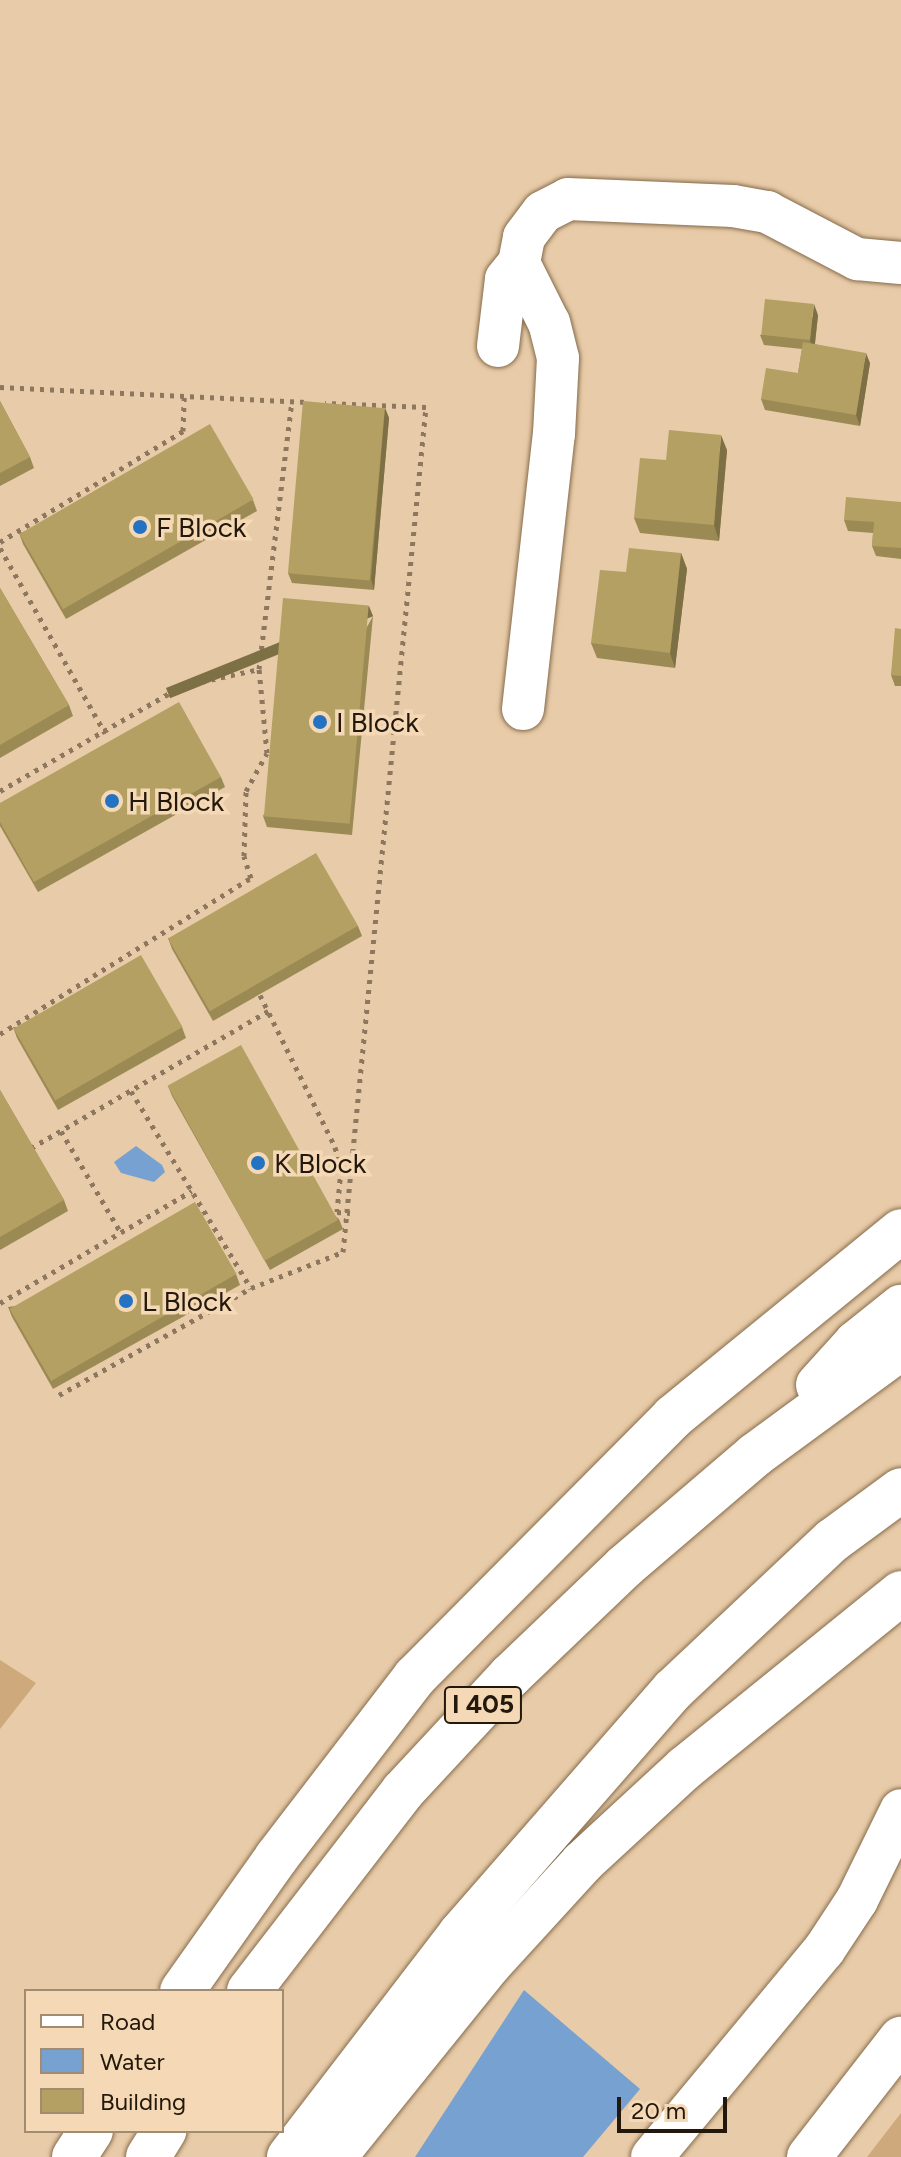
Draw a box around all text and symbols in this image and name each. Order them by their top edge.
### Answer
place label: F Block [156,510,246,544]
marker: F Block [131,518,149,536]
place label: I Block [336,705,419,739]
marker: I Block [311,713,329,731]
place label: H Block [128,784,224,818]
marker: H Block [103,792,121,810]
place label: K Block [274,1146,366,1180]
marker: K Block [249,1154,267,1172]
place label: L Block [142,1284,232,1318]
marker: L Block [117,1292,135,1310]
road number: I 405 [443,1683,523,1727]
legend [24,1989,284,2133]
text: Road [100,2007,155,2036]
text: Water [100,2047,165,2076]
scale bar [621,2081,731,2131]
text: Building [100,2087,186,2116]
text: 20 m [631,2096,686,2125]

